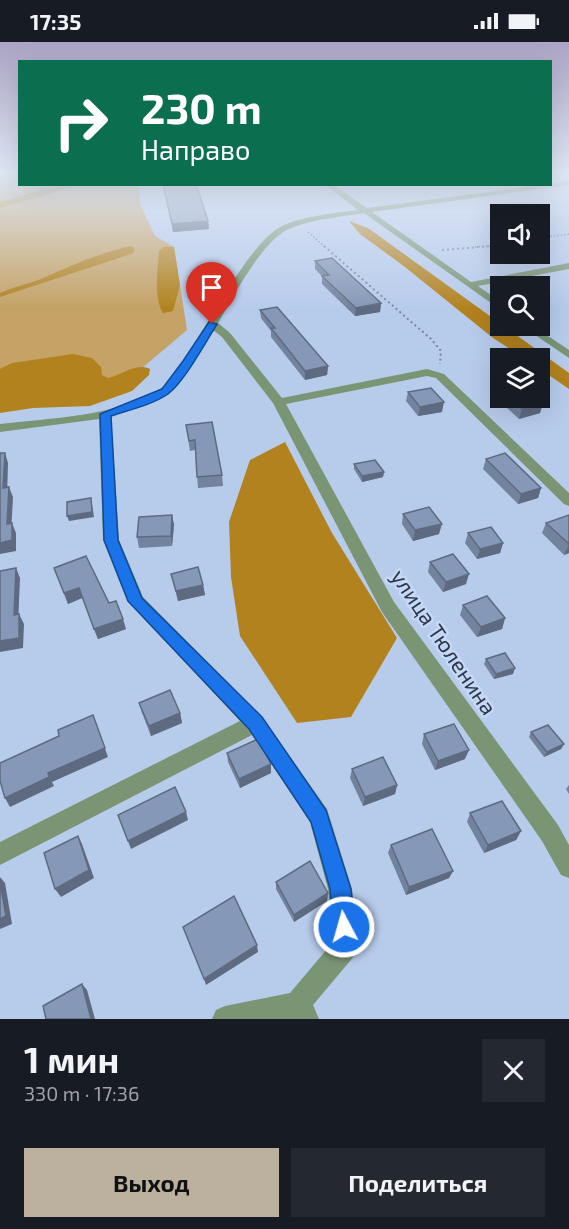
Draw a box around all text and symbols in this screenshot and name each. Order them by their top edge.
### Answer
text: 17:35 [30,8,81,34]
text: 230 m [141,82,262,132]
icon: right [42,84,120,162]
text: Направо [141,133,250,165]
map controls [490,204,550,408]
button: sound [490,204,550,264]
pin [186,262,237,324]
icon: arrive [195,271,228,304]
button: search [490,276,550,336]
button: layers [490,348,550,408]
street label: улица Тюленина [386,564,503,720]
position arrow [312,895,376,959]
text: 1 мин [24,1037,119,1080]
button: close [482,1039,545,1102]
text: 330 m · 17:36 [24,1081,139,1105]
button: Выход [24,1148,279,1217]
button: Поделиться [291,1148,545,1217]

